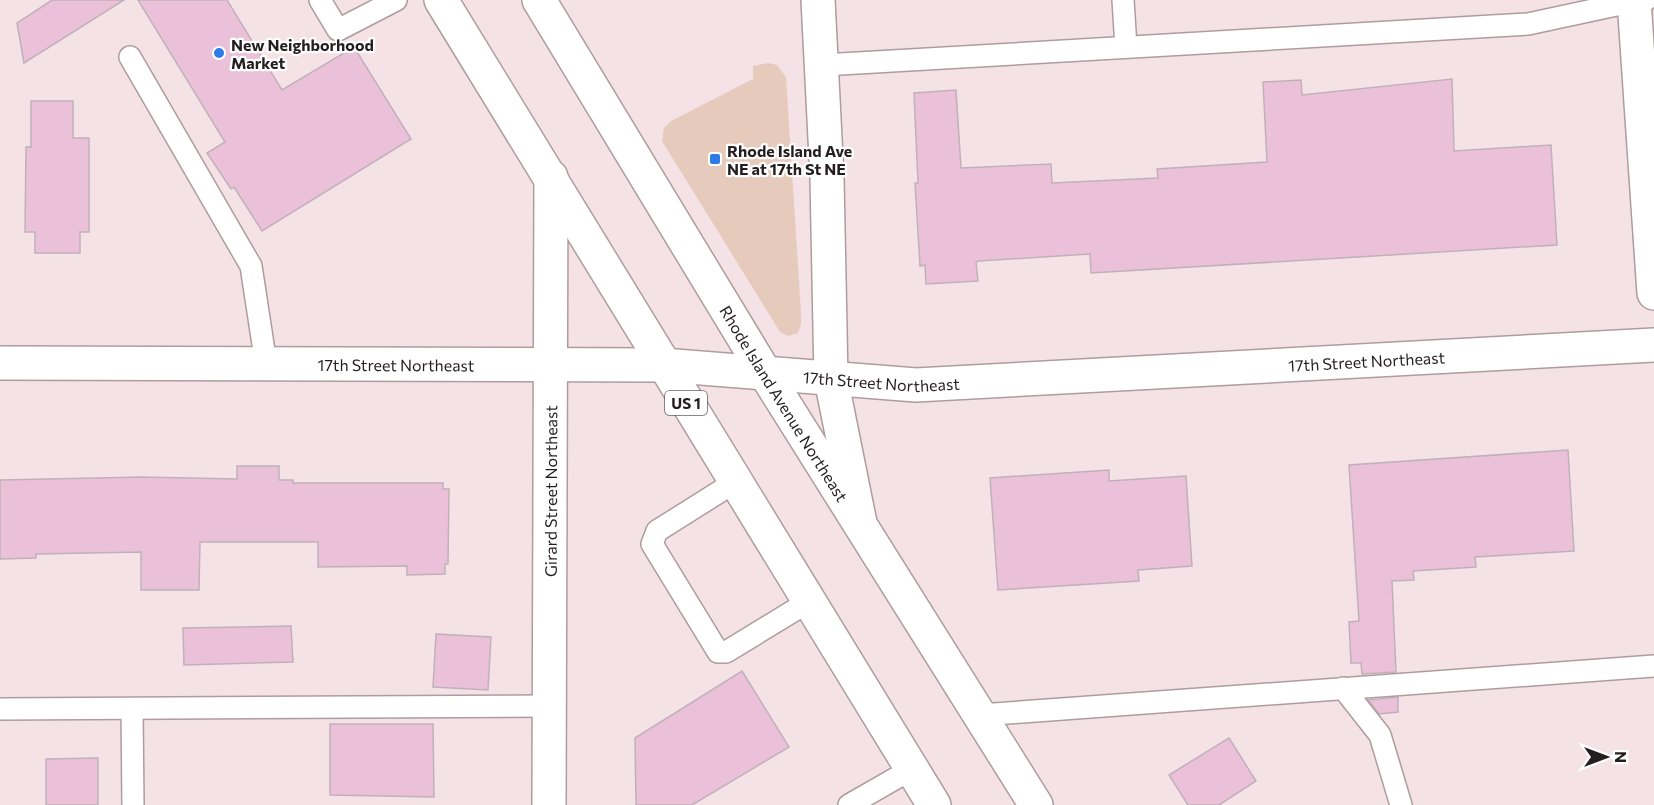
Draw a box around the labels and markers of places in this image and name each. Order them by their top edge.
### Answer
place label: New Neighborhood Market [231,35,374,72]
marker: New Neighborhood Market [212,46,226,60]
place label: Rhode Island Ave NE at 17th St NE [727,141,852,178]
marker: Rhode Island Ave NE at 17th St NE [708,152,722,166]

